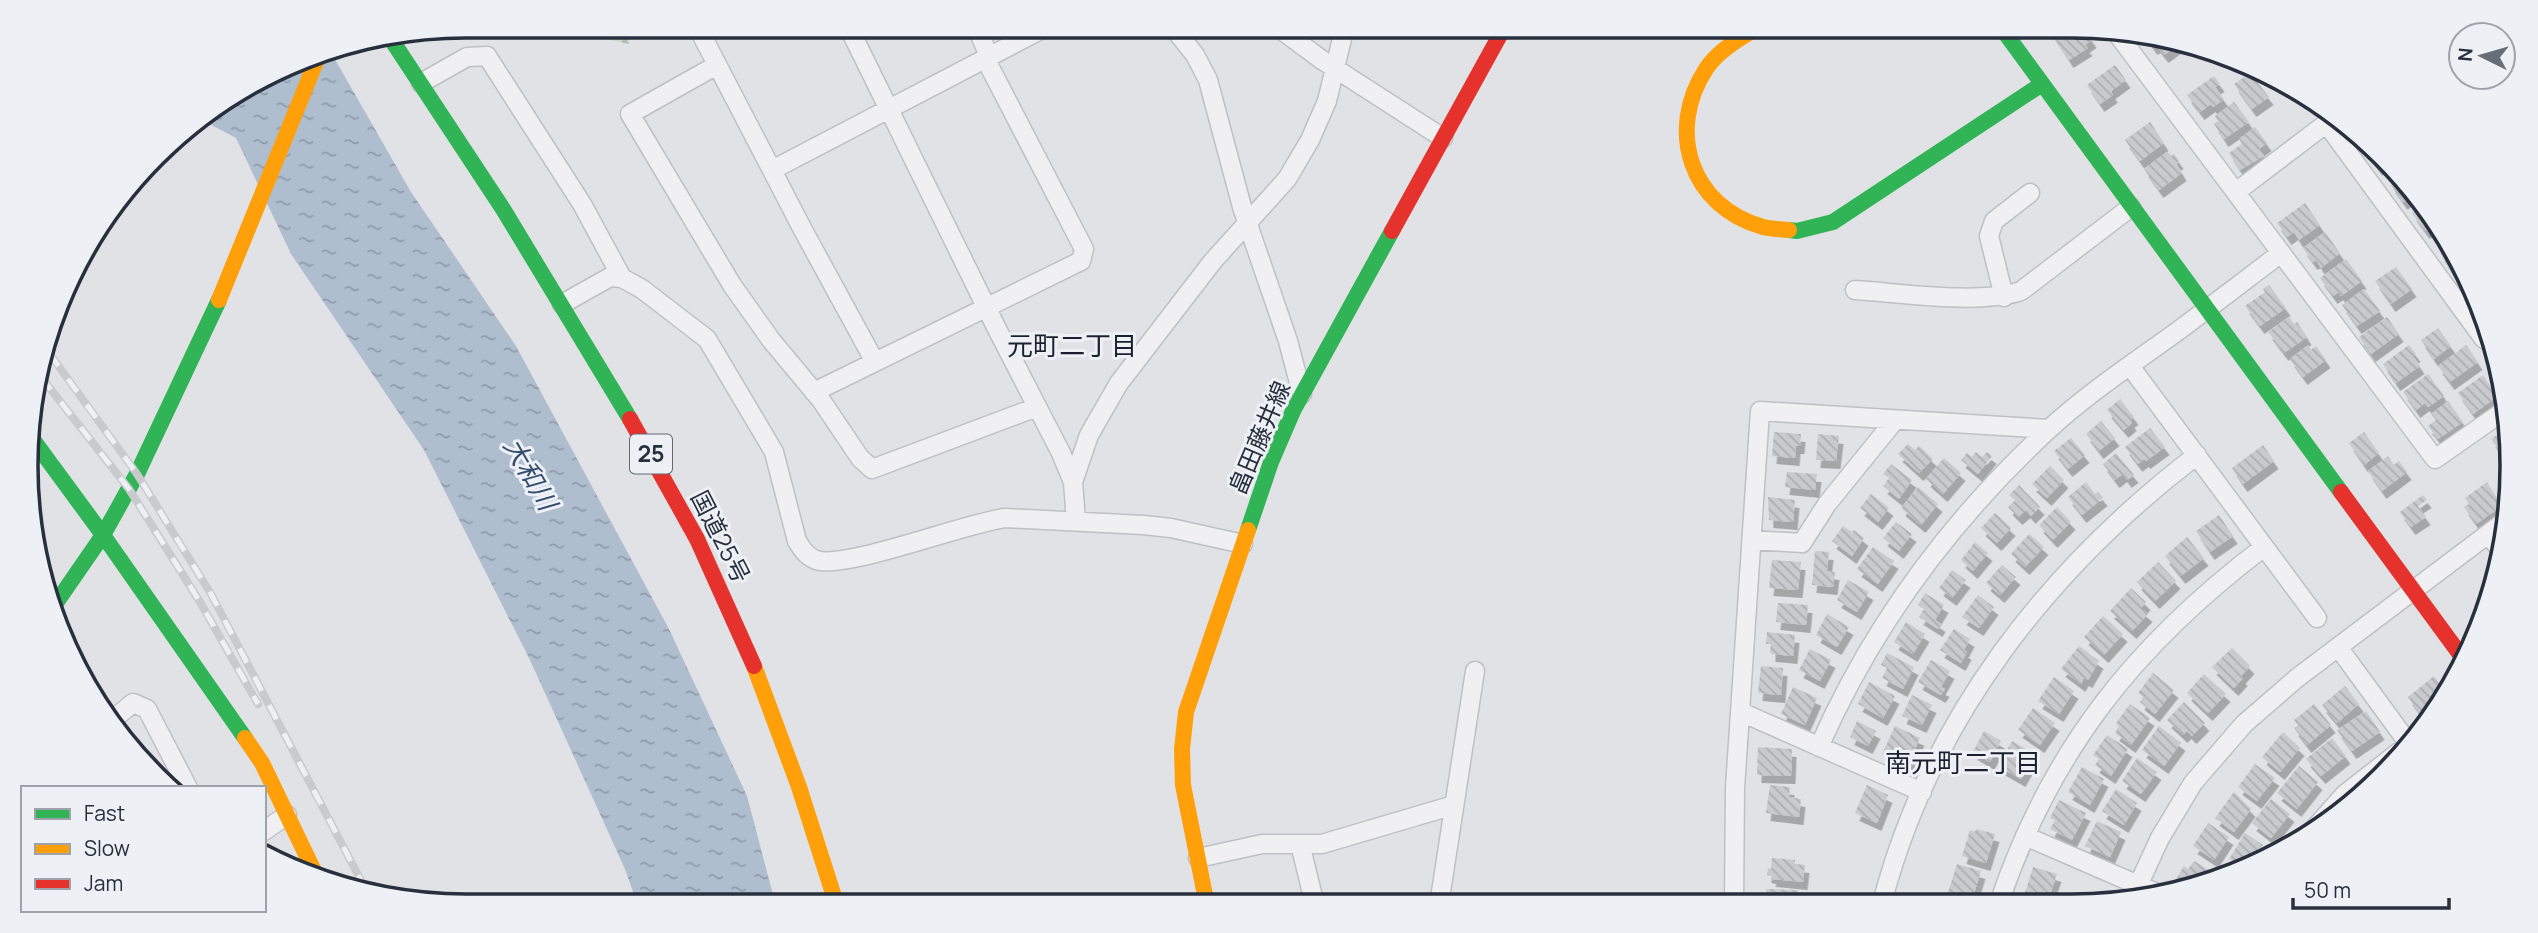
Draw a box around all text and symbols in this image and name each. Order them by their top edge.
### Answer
north arrow [2447,21,2517,91]
text: N [2452,47,2479,62]
district label: 元町二丁目 [1007,327,1137,363]
street label: 畠田藤井線 [1220,376,1297,499]
water label: 大和川 [496,431,567,519]
road number: 25 [630,435,672,474]
street label: 国道25号 [684,484,759,588]
district label: 南元町二丁目 [1885,744,2041,780]
legend [21,786,266,912]
text: Fast [84,799,125,827]
text: Slow [84,834,130,862]
scale bar [2293,866,2449,910]
text: Jam [84,869,123,897]
text: 50 m [2304,876,2351,904]

